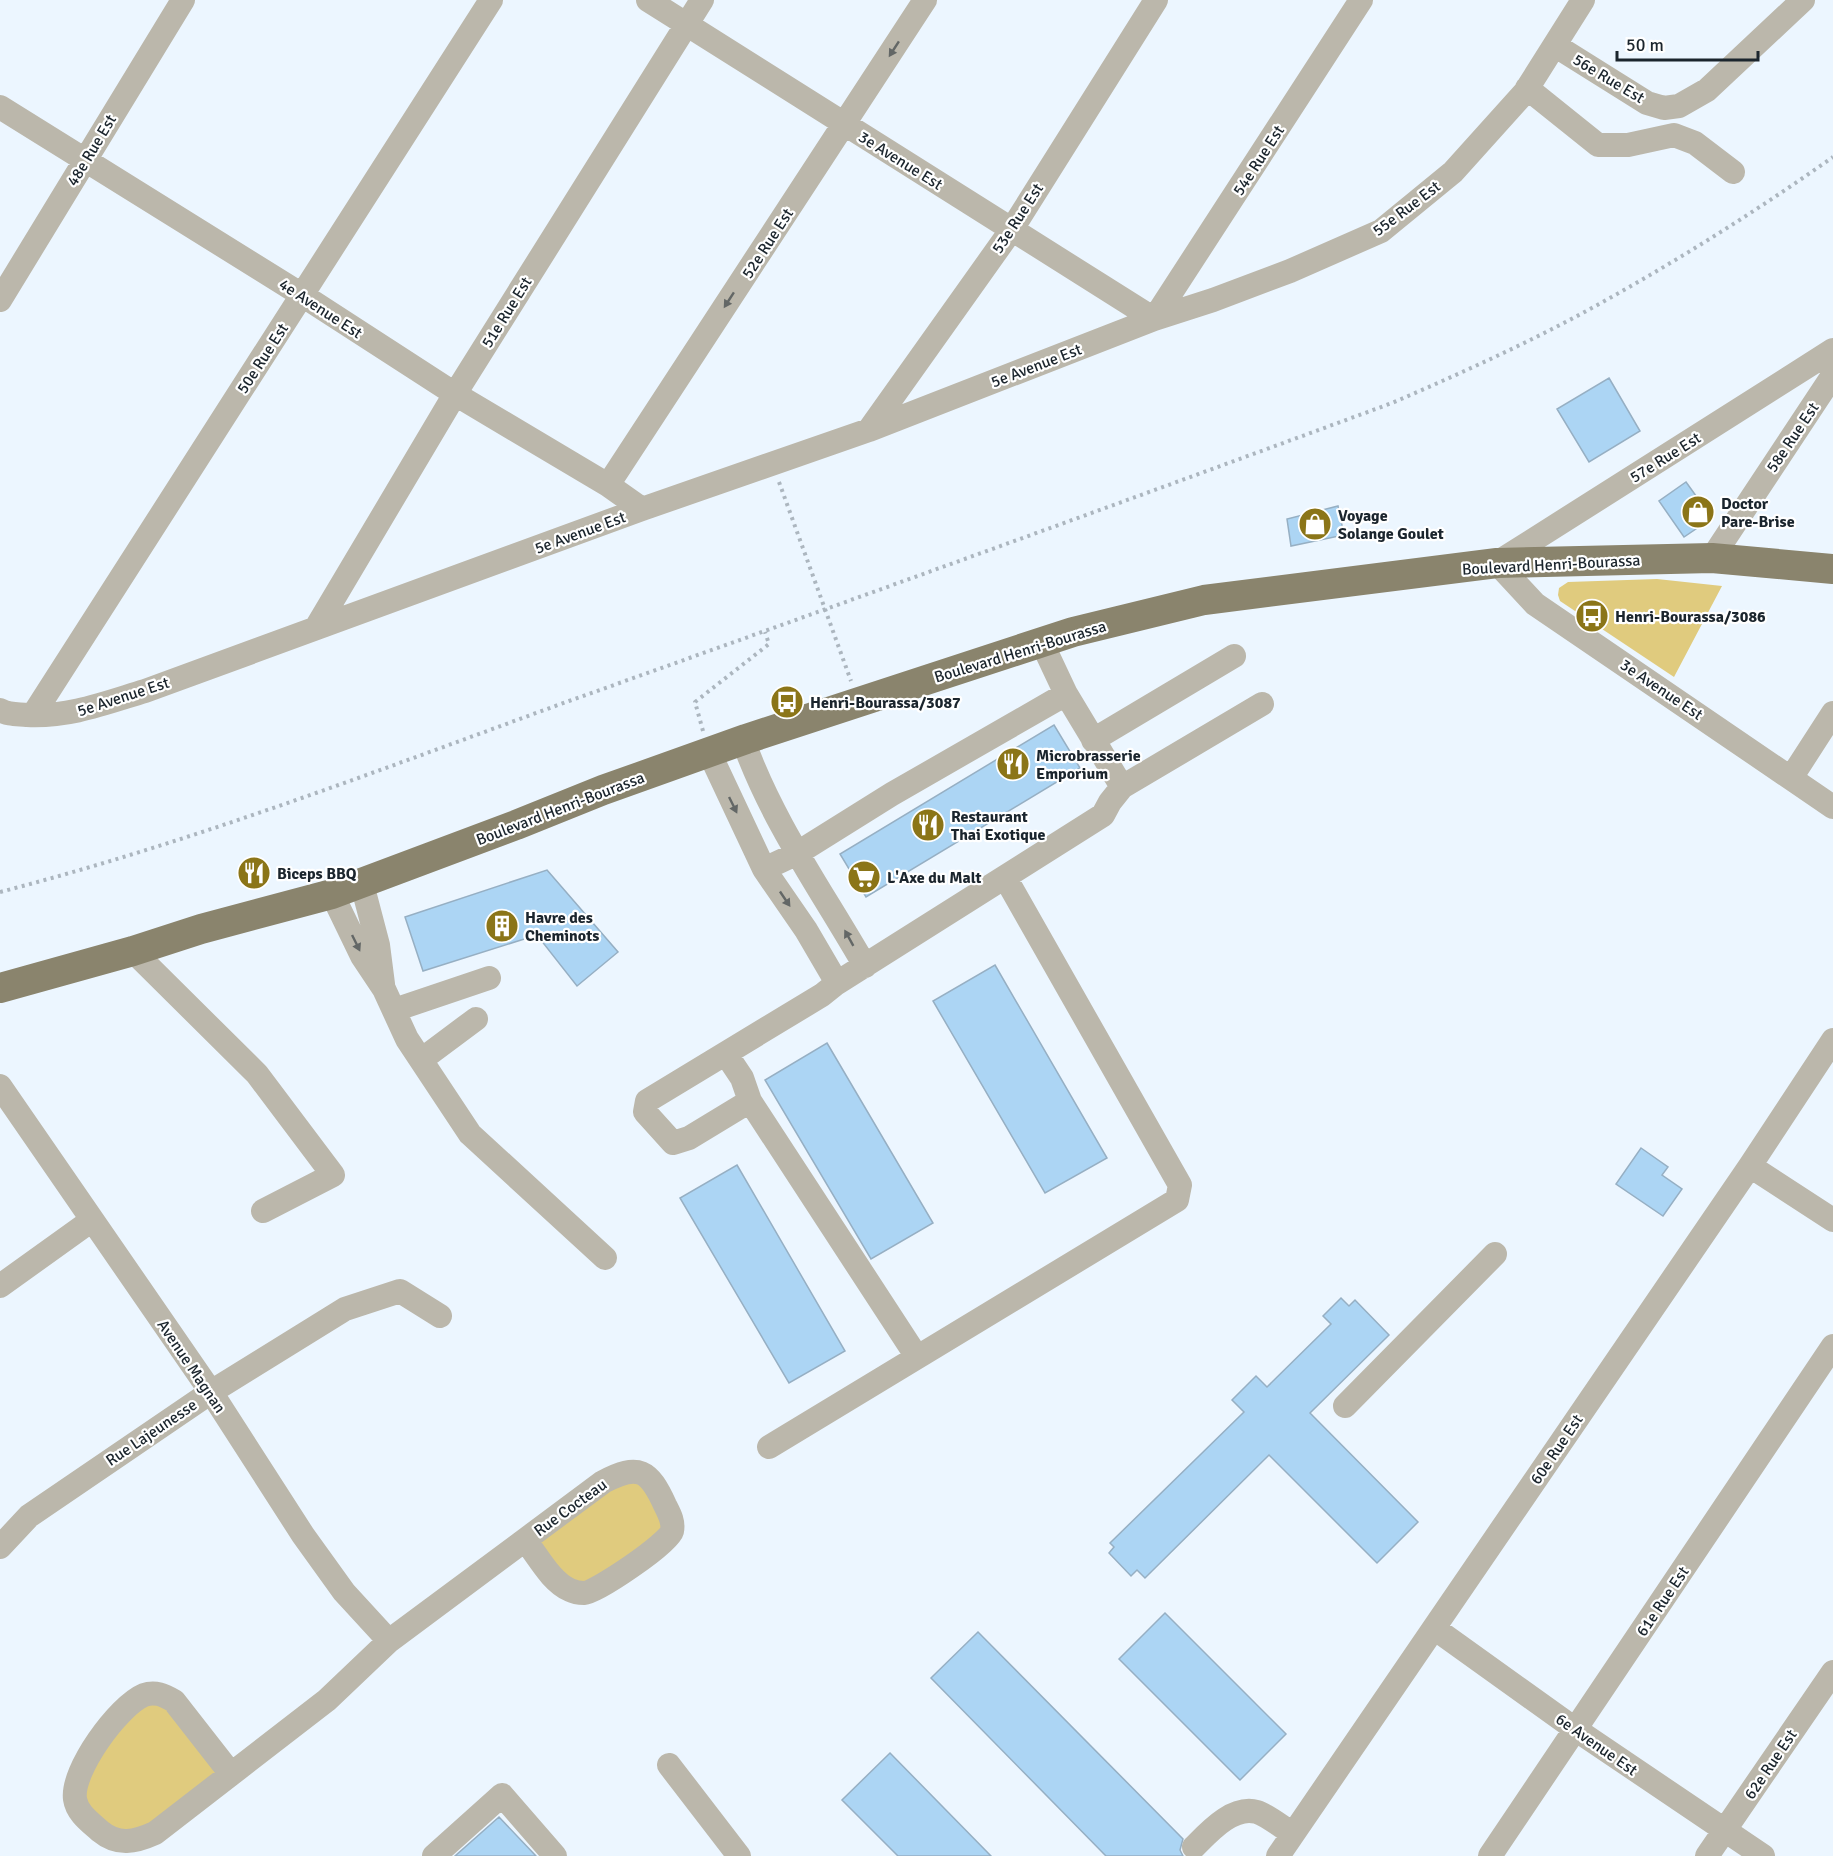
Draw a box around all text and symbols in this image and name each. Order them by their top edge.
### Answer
scale bar [1617,24,1758,62]
text: 50 m [1626,34,1664,56]
one-way arrow [888,41,899,57]
street label: 56e Rue Est [1569,50,1648,108]
street label: 48e Rue Est [63,111,121,190]
street label: 54e Rue Est [1229,121,1289,200]
street label: 3e Avenue Est [855,127,947,195]
street label: 55e Rue Est [1369,177,1445,241]
street label: 53e Rue Est [988,179,1048,258]
street label: 52e Rue Est [738,204,798,283]
street label: 51e Rue Est [477,273,537,352]
street label: 4e Avenue Est [275,274,366,343]
one-way arrow [724,292,735,308]
street label: 50e Rue Est [233,319,293,398]
street label: 5e Avenue Est [988,339,1085,392]
street label: 58e Rue Est [1762,398,1824,476]
street label: 57e Rue Est [1626,428,1705,488]
shop icon: Doctor Pare-Brise [1680,494,1716,530]
place label: Doctor Pare-Brise [1721,494,1795,532]
shop icon: Voyage Solange Goulet [1297,506,1333,542]
place label: Voyage Solange Goulet [1338,506,1444,544]
street label: 5e Avenue Est [532,507,629,559]
street label: Boulevard Henri-Bourassa [1461,550,1641,580]
bus stop icon: Henri-Bourassa/3086 [1574,598,1610,634]
place label: Henri-Bourassa/3086 [1615,607,1766,627]
street label: Boulevard Henri-Bourassa [932,616,1109,688]
street label: 3e Avenue Est [1616,655,1707,725]
street label: 5e Avenue Est [75,673,172,721]
bus stop icon: Henri-Bourassa/3087 [769,684,805,720]
place label: Henri-Bourassa/3087 [810,693,961,713]
restaurant icon: Microbrasserie Emporium [995,746,1031,782]
place label: Microbrasserie Emporium [1036,746,1141,784]
street label: Boulevard Henri-Bourassa [473,768,647,850]
one-way arrow [729,797,738,814]
restaurant icon: Restaurant Thai Exotique [910,807,946,843]
place label: Restaurant Thai Exotique [951,807,1046,845]
restaurant icon: Biceps BBQ [236,855,272,891]
supermarket icon: L'Axe du Malt [846,859,882,895]
place label: Biceps BBQ [277,864,357,884]
place label: L'Axe du Malt [887,868,981,888]
one-way arrow [779,891,791,907]
building icon: Havre des Cheminots [484,908,520,944]
place label: Havre des Cheminots [525,908,599,946]
one-way arrow [844,929,854,946]
one-way arrow [351,935,360,952]
street label: Avenue Magnan [153,1316,230,1417]
street label: Rue Lajeunesse [102,1395,201,1471]
street label: 60e Rue Est [1526,1410,1588,1488]
street label: Rue Cocteau [530,1475,611,1541]
street label: 61e Rue Est [1632,1562,1694,1640]
street label: 6e Avenue Est [1552,1709,1642,1781]
street label: 62e Rue Est [1740,1725,1802,1803]

